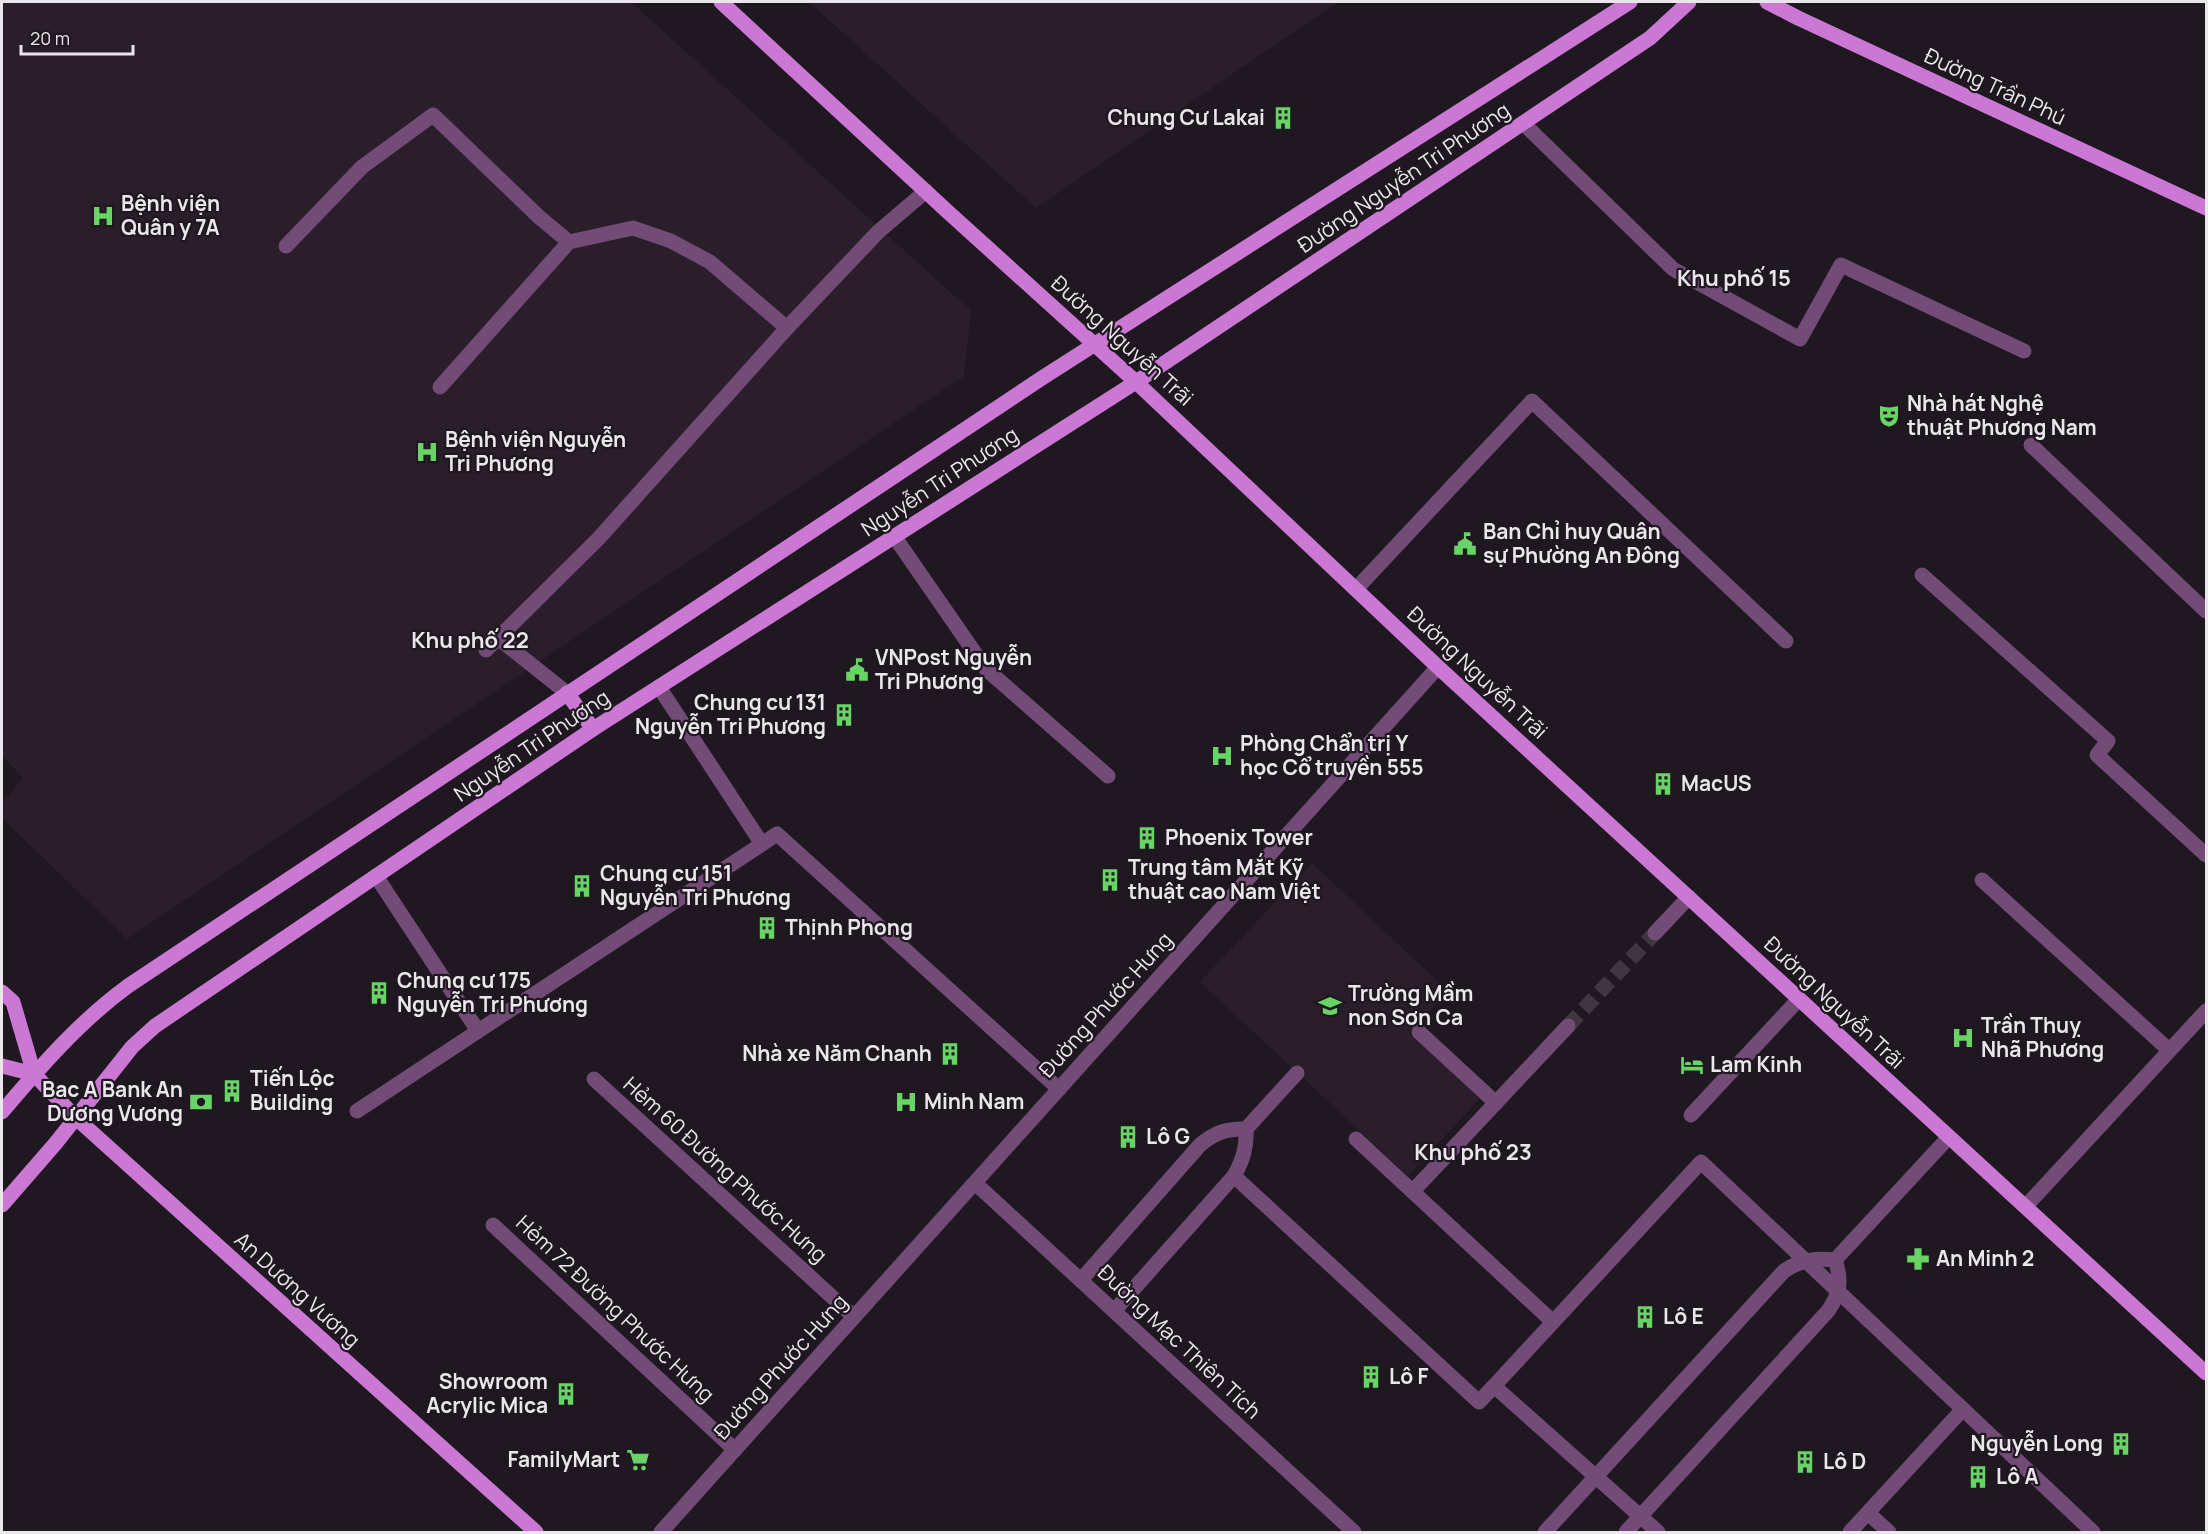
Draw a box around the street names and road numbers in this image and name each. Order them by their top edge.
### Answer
street label: Đường Trần Phú [1920,41,2071,131]
street label: Đường Nguyễn Tri Phương [1292,96,1515,259]
street label: Đường Nguyễn Trãi [1046,269,1200,412]
street label: Nguyễn Tri Phương [856,420,1023,542]
street label: Đường Nguyễn Trãi [1402,600,1554,745]
street label: Nguyễn Tri Phương [448,683,615,808]
street label: Đường Phước Hưng [1033,926,1178,1083]
street label: Đường Nguyễn Trãi [1759,930,1911,1075]
street label: Hẻm 60 Đường Phước Hưng [618,1070,834,1268]
street label: Hẻm 72 Đường Phước Hưng [510,1209,721,1408]
street label: An Dương Vương [229,1225,366,1353]
street label: Đường Mạc Thiên Tích [1092,1258,1267,1424]
street label: Đường Phước Hưng [708,1288,853,1445]

